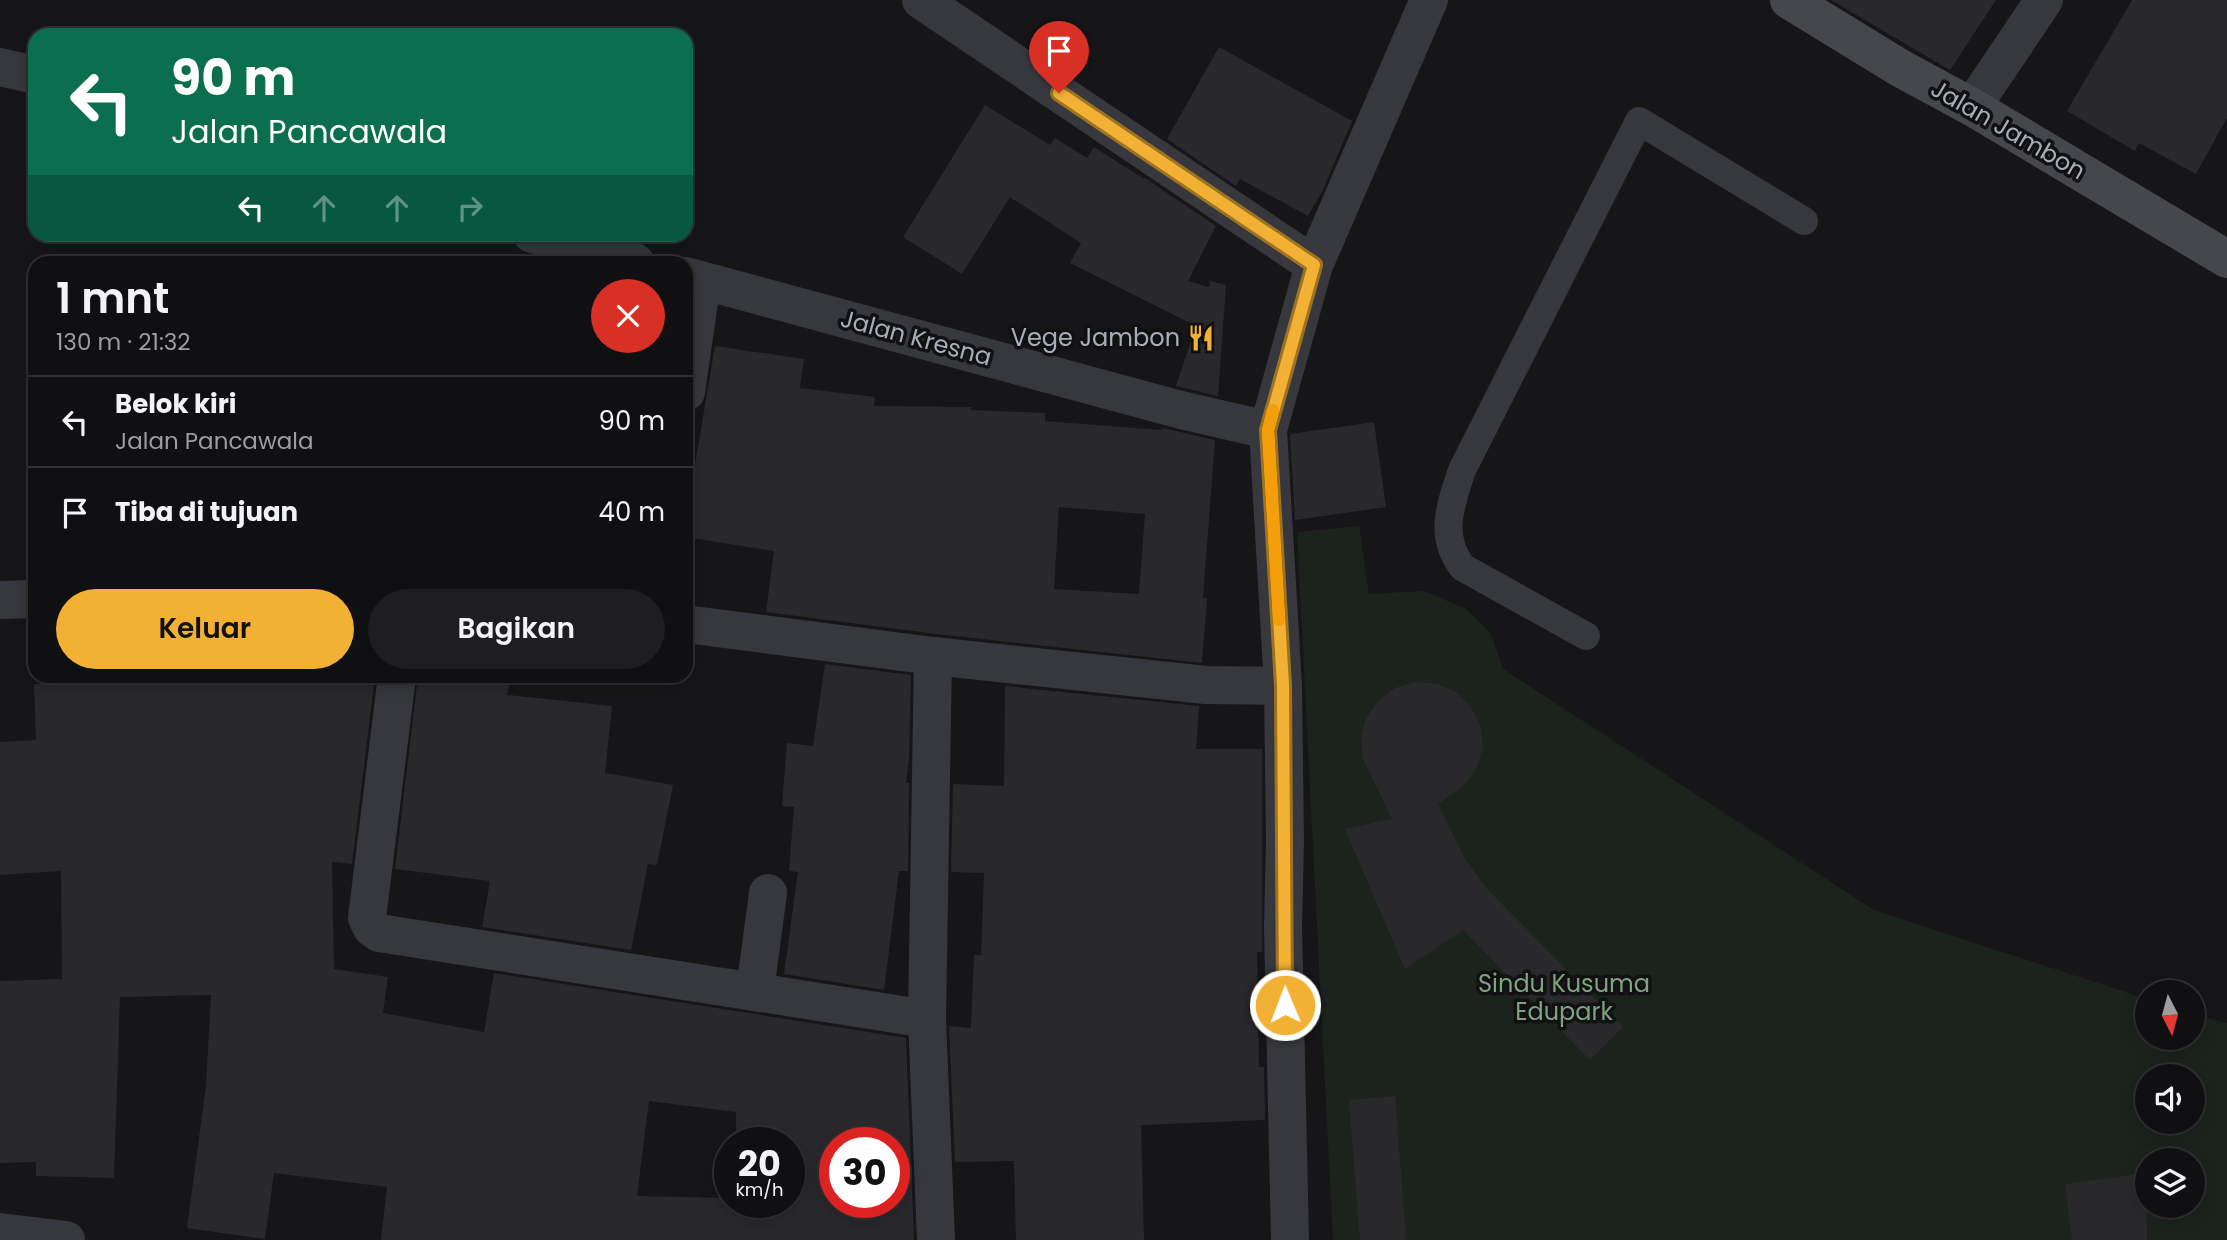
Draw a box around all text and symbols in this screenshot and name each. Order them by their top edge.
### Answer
pin [1029,21,1089,93]
icon: arrive [1040,32,1078,70]
text: 90 m [171,44,295,112]
icon: left [56,56,147,147]
street label: Jalan Jambon [1925,72,2092,187]
text: Jalan Pancawala [171,109,447,154]
icon: left [232,189,270,227]
icon: ahead [305,189,343,227]
icon: ahead [378,189,416,227]
icon: right [451,189,489,227]
text: 1 mnt [56,269,169,328]
button: close [591,279,665,353]
street label: Jalan Kresna [837,301,995,374]
place label: Vege Jambon [1011,321,1180,354]
restaurant icon: Vege Jambon [1186,323,1216,353]
text: 130 m · 21:32 [56,326,191,358]
text: Belok kiri [115,386,237,422]
icon: left [56,403,94,441]
text: 90 m [599,403,665,439]
text: Jalan Pancawala [115,425,314,457]
icon: arrive [56,494,94,532]
text: Tiba di tujuan [115,494,298,530]
text: 40 m [599,494,665,530]
button: Keluar [56,589,354,669]
button: Bagikan [368,589,665,669]
park label: Sindu Kusuma Edupark [1478,967,1650,1028]
position arrow [1248,968,1322,1042]
north arrow [2135,980,2205,1050]
map controls [2135,980,2205,1218]
button: sound [2135,1064,2205,1134]
speed limit sign: 30 [819,1127,910,1218]
text: 20 [738,1139,781,1188]
button: layers [2135,1148,2205,1218]
text: km/h [736,1177,783,1202]

